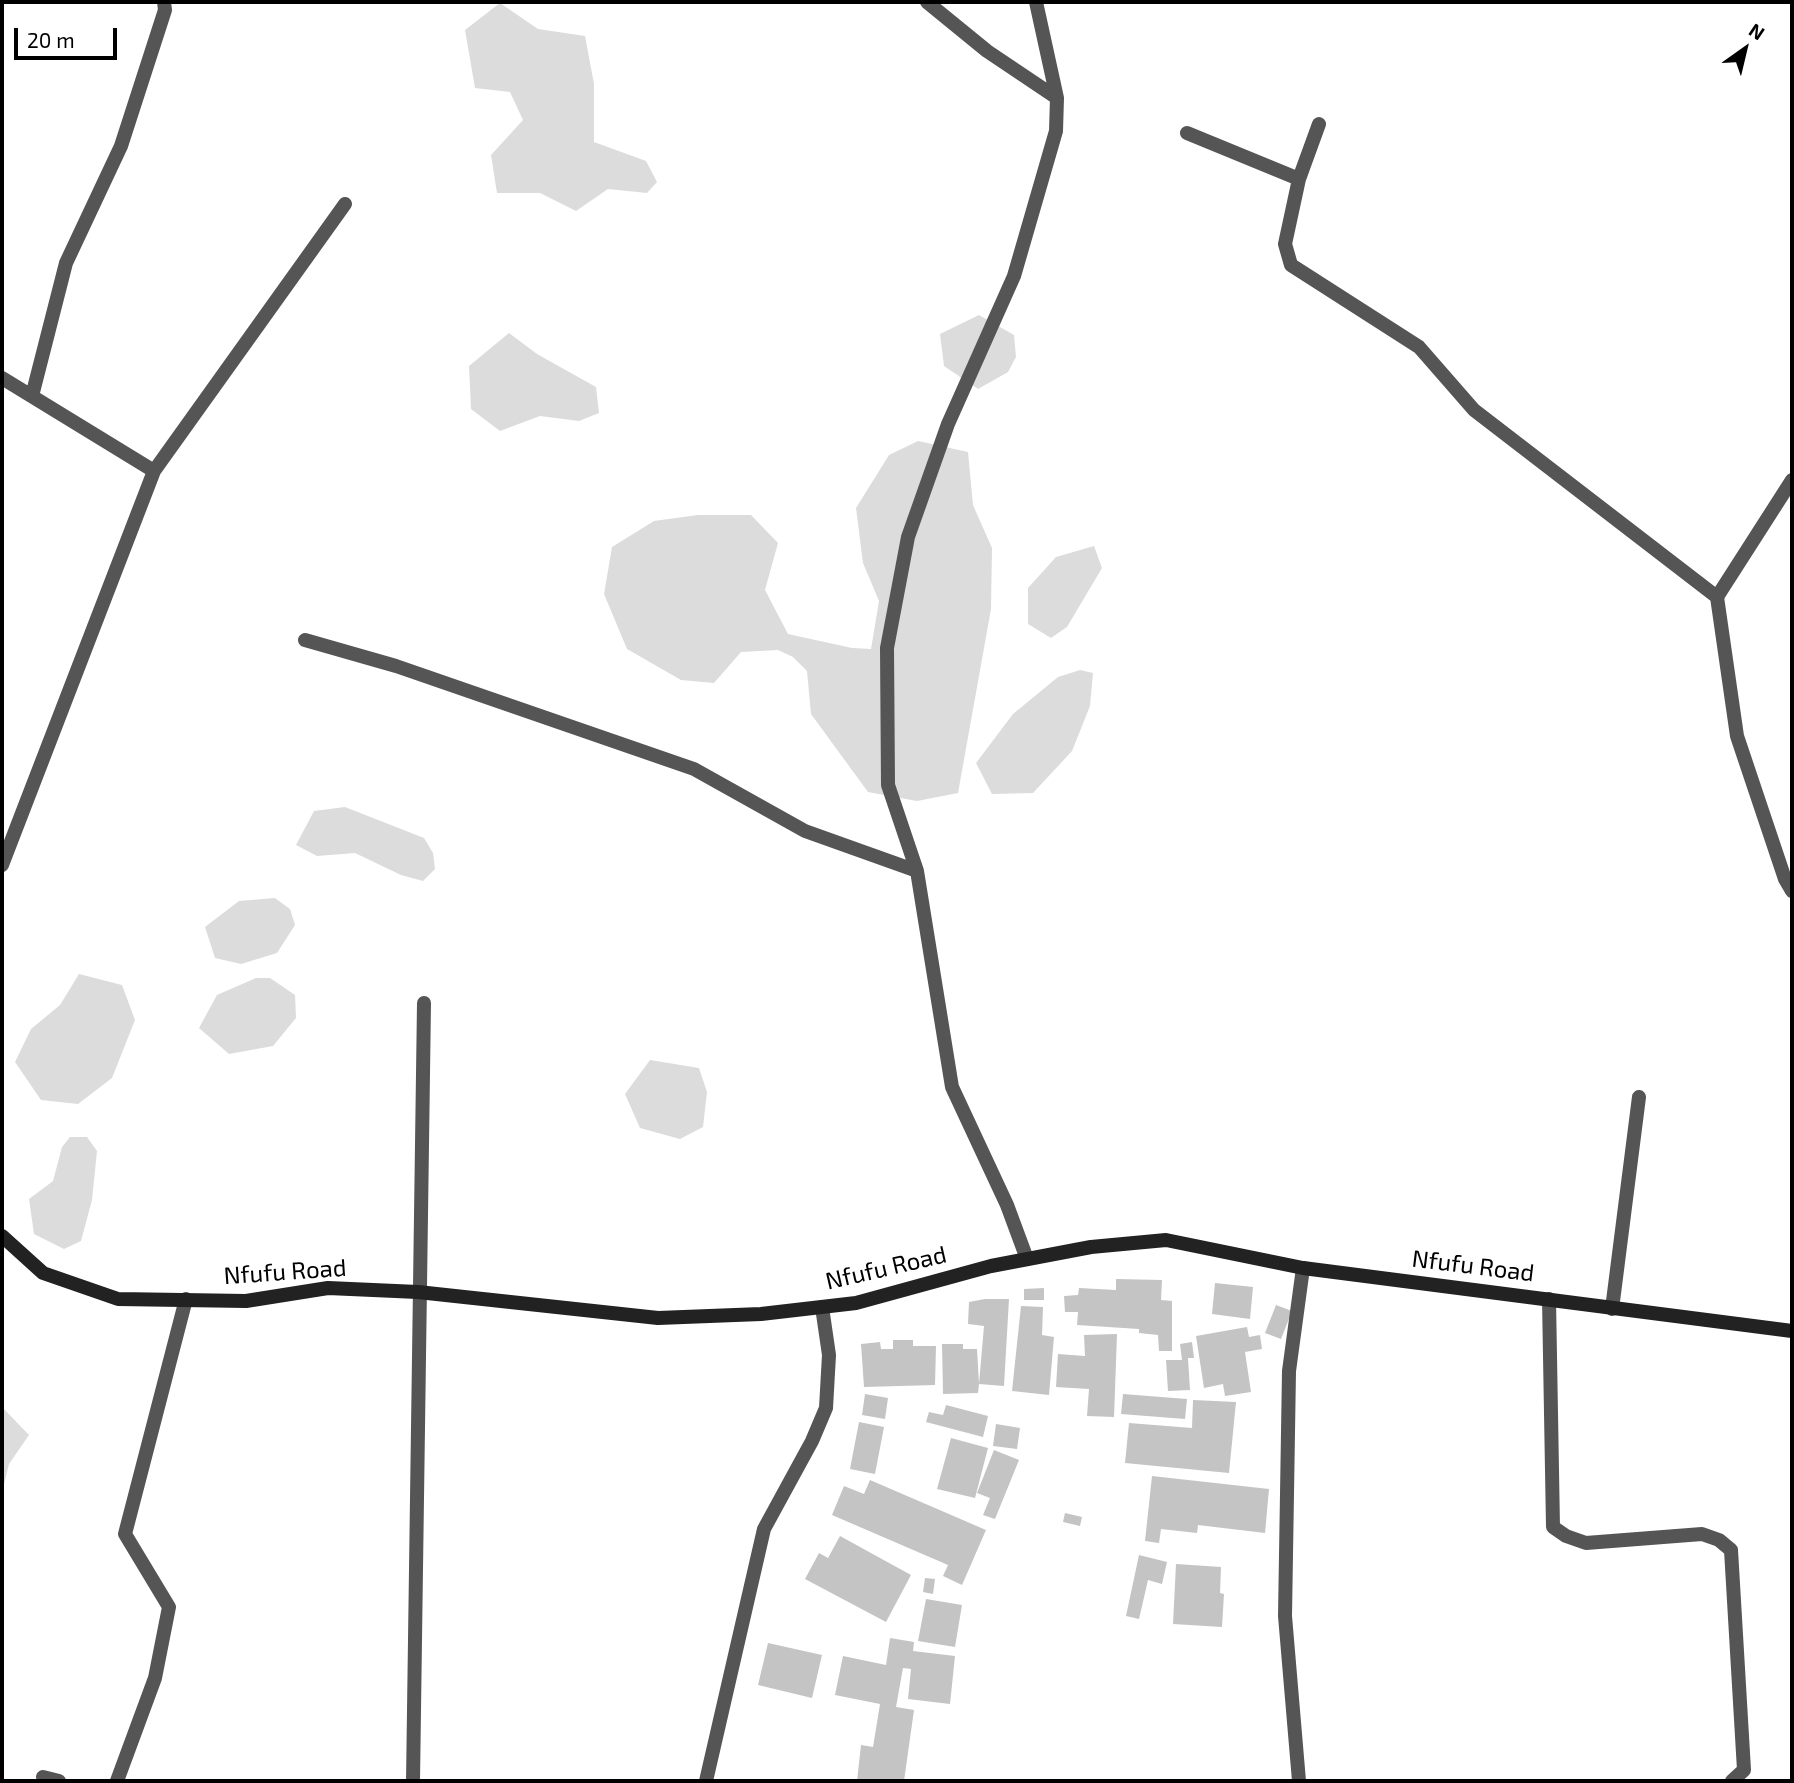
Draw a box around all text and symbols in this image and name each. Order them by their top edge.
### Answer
scale bar [18,14,121,58]
north arrow [1710,14,1780,84]
text: N [1745,18,1769,45]
text: 20 m [27,27,75,52]
street label: Nfufu Road [823,1240,949,1296]
street label: Nfufu Road [1410,1244,1536,1288]
street label: Nfufu Road [223,1253,347,1291]

